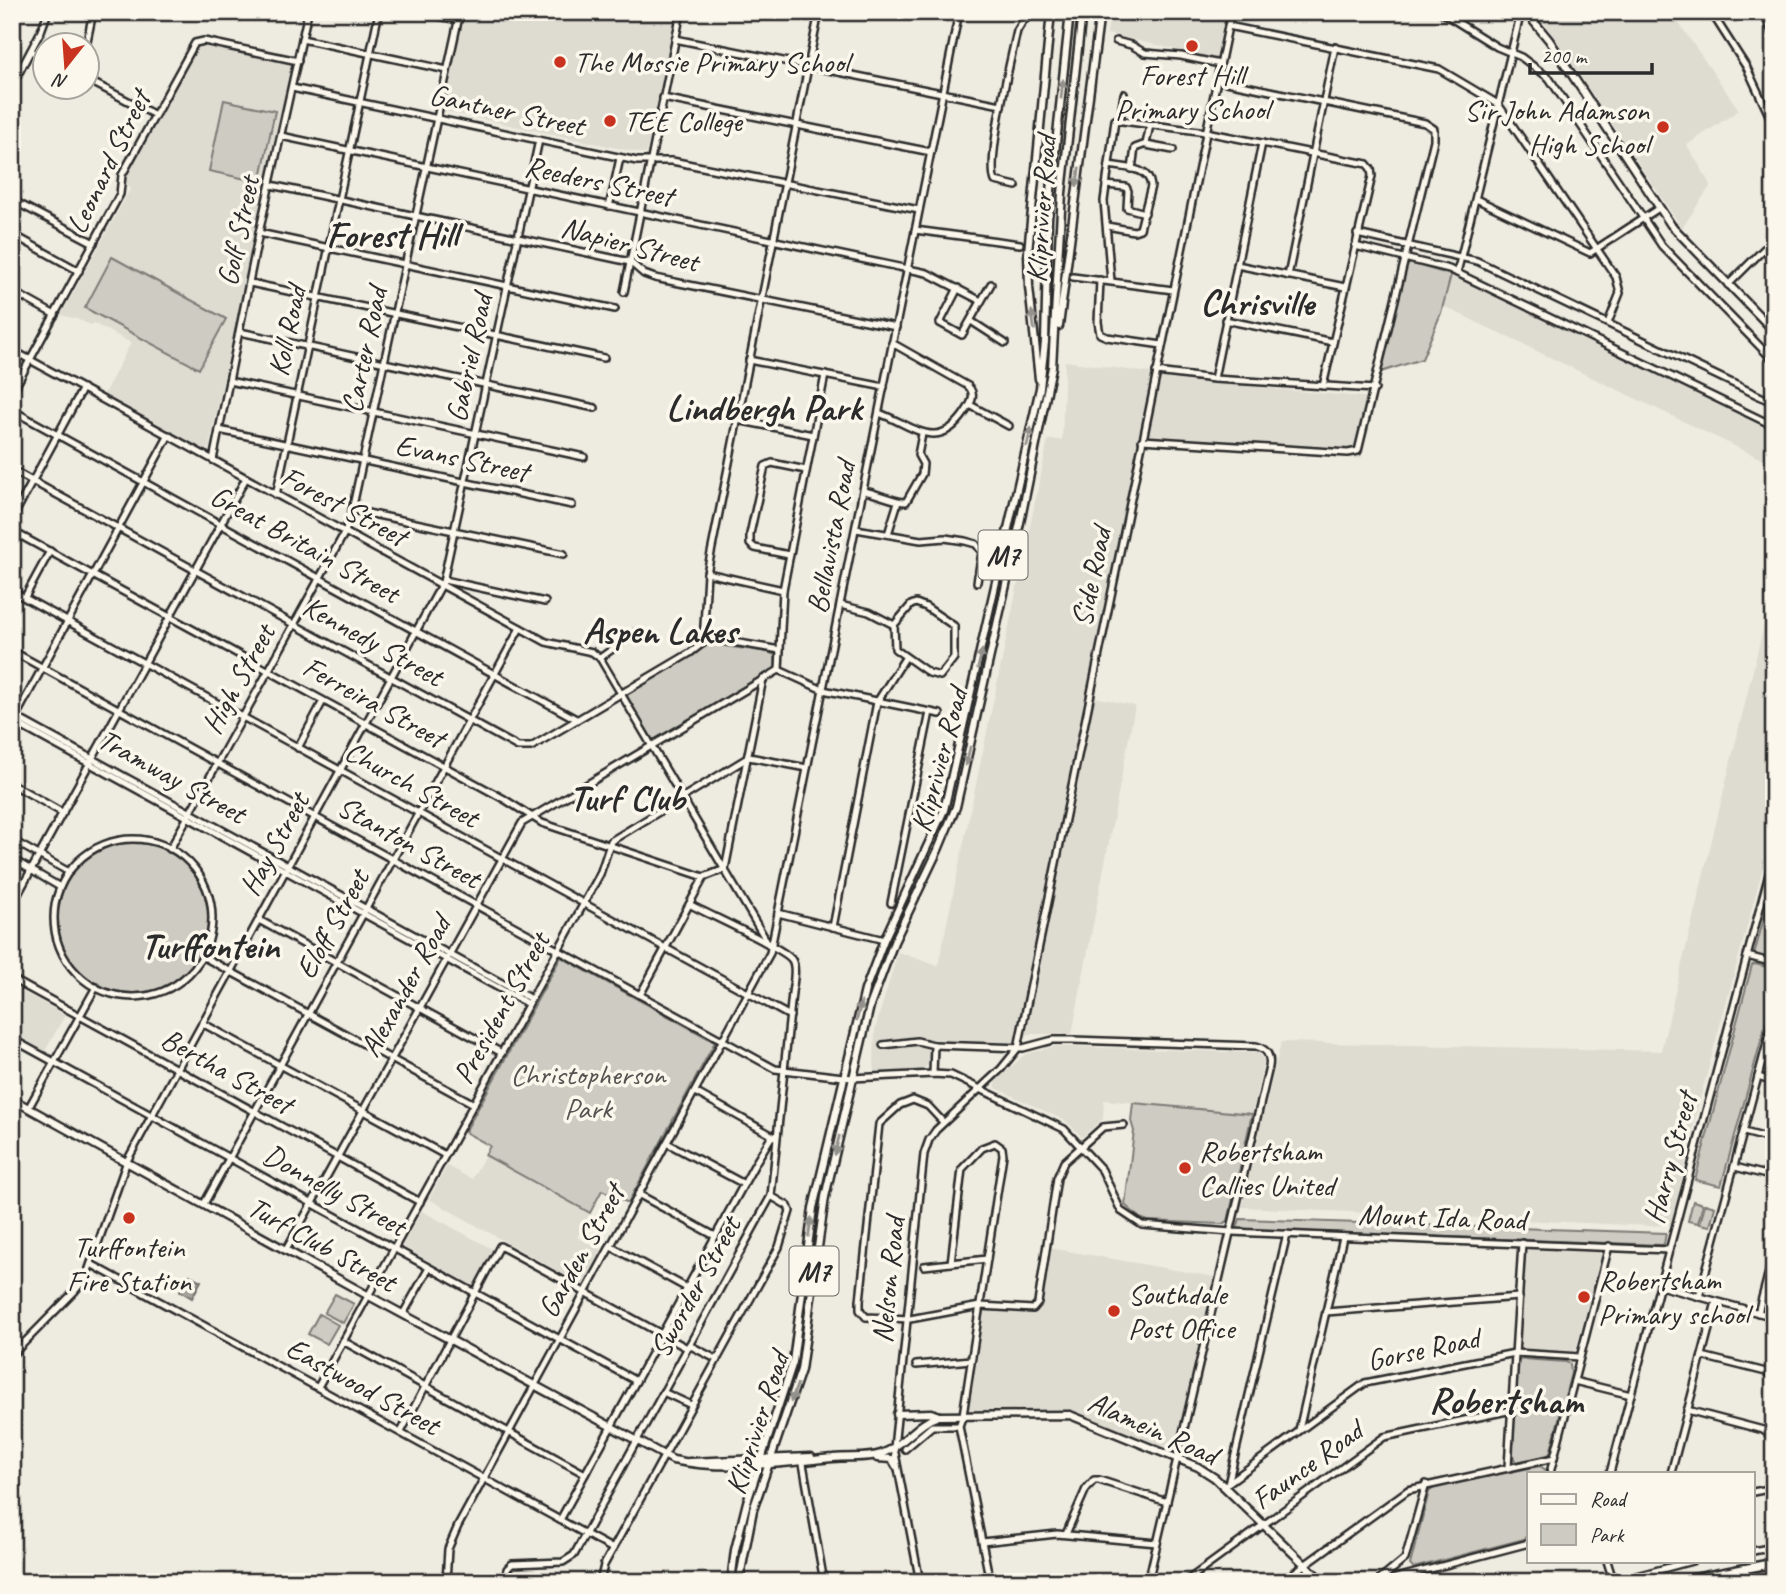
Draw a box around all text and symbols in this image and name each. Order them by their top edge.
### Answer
north arrow [32,32,102,102]
scale bar [1530,32,1653,76]
marker: Forest Hill Primary School [1184,38,1200,54]
place label: The Mossie Primary School [574,43,854,81]
text: 200 m [1541,43,1588,69]
marker: The Mossie Primary School [552,54,568,70]
place label: Forest Hill Primary School [1115,56,1274,128]
text: N [49,67,70,94]
street label: Gantner Street [426,75,591,146]
one-way arrow [1056,78,1067,100]
street label: Leonard Street [57,81,161,240]
place label: Sir John Adamson High School [1464,91,1654,163]
place label: TEE College [624,102,744,140]
marker: TEE College [602,113,618,129]
marker: Sir John Adamson High School [1655,119,1671,135]
street label: Kliprivier Road [1017,130,1065,284]
street label: Reeders Street [521,147,681,216]
one-way arrow [1072,166,1083,188]
street label: Golf Street [208,170,269,289]
street label: Napier Street [557,207,706,281]
district label: Forest Hill [326,211,464,258]
street label: Koll Road [259,278,316,379]
district label: Chrisville [1200,279,1316,326]
street label: Carter Road [332,280,397,416]
street label: Gabriel Road [437,287,502,425]
one-way arrow [1027,309,1038,331]
district label: Lindbergh Park [666,384,865,431]
street label: Evans Street [392,425,536,491]
one-way arrow [1024,426,1035,448]
street label: Bellavista Road [798,453,865,616]
street label: Forest Street [275,457,417,557]
street label: Great Britain Street [204,476,409,613]
street label: Side Road [1062,520,1121,630]
road number: M7 [978,530,1028,580]
street label: Kennedy Street [296,587,452,696]
district label: Aspen Lakes [583,607,741,654]
street label: High Street [193,615,285,740]
street label: Ferreira Street [296,647,455,759]
one-way arrow [974,648,985,670]
street label: Kliprivier Road [902,680,978,836]
street label: Tramway Street [91,720,255,834]
street label: Church Street [338,732,488,838]
one-way arrow [962,745,973,767]
district label: Turf Club [569,774,687,821]
street label: Hay Street [230,783,319,902]
street label: Stanton Street [331,787,490,898]
street label: Eloff Street [287,860,379,985]
street label: Alexander Road [351,905,461,1063]
district label: Turffontein [141,922,280,969]
street label: President Street [444,923,560,1090]
one-way arrow [854,1000,865,1022]
street label: Bertha Street [155,1019,303,1125]
park label: Christopherson Park [510,1055,667,1127]
street label: Harry Street [1634,1085,1707,1228]
place label: Robertsham Callies United [1199,1132,1339,1204]
one-way arrow [831,1134,842,1156]
street label: Donnelly Street [257,1135,416,1246]
marker: Robertsham Callies United [1177,1160,1193,1176]
street label: Garden Street [529,1174,635,1324]
street label: Turf Club Street [241,1188,406,1302]
street label: Mount Ida Road [1358,1195,1531,1239]
street label: Sworder Street [641,1207,751,1364]
marker: Turffontein Fire Station [121,1210,137,1226]
street label: Nelson Road [863,1211,914,1345]
one-way arrow [805,1216,816,1238]
place label: Turffontein Fire Station [67,1228,192,1300]
road number: M7 [790,1246,838,1296]
place label: Robertsham Primary school [1598,1261,1754,1333]
place label: Southdale Post Office [1128,1275,1237,1347]
marker: Robertsham Primary school [1576,1289,1592,1305]
marker: Southdale Post Office [1106,1303,1122,1319]
street label: Gorse Road [1363,1318,1487,1379]
street label: Eastwood Street [280,1328,449,1445]
street label: Kliprivier Road [716,1343,799,1499]
district label: Robertsham [1429,1377,1585,1424]
one-way arrow [788,1382,799,1403]
street label: Alamein Road [1082,1383,1228,1475]
street label: Faunce Road [1244,1409,1373,1518]
legend [1527,1472,1754,1562]
text: Road [1590,1486,1629,1512]
text: Park [1590,1522,1625,1548]

